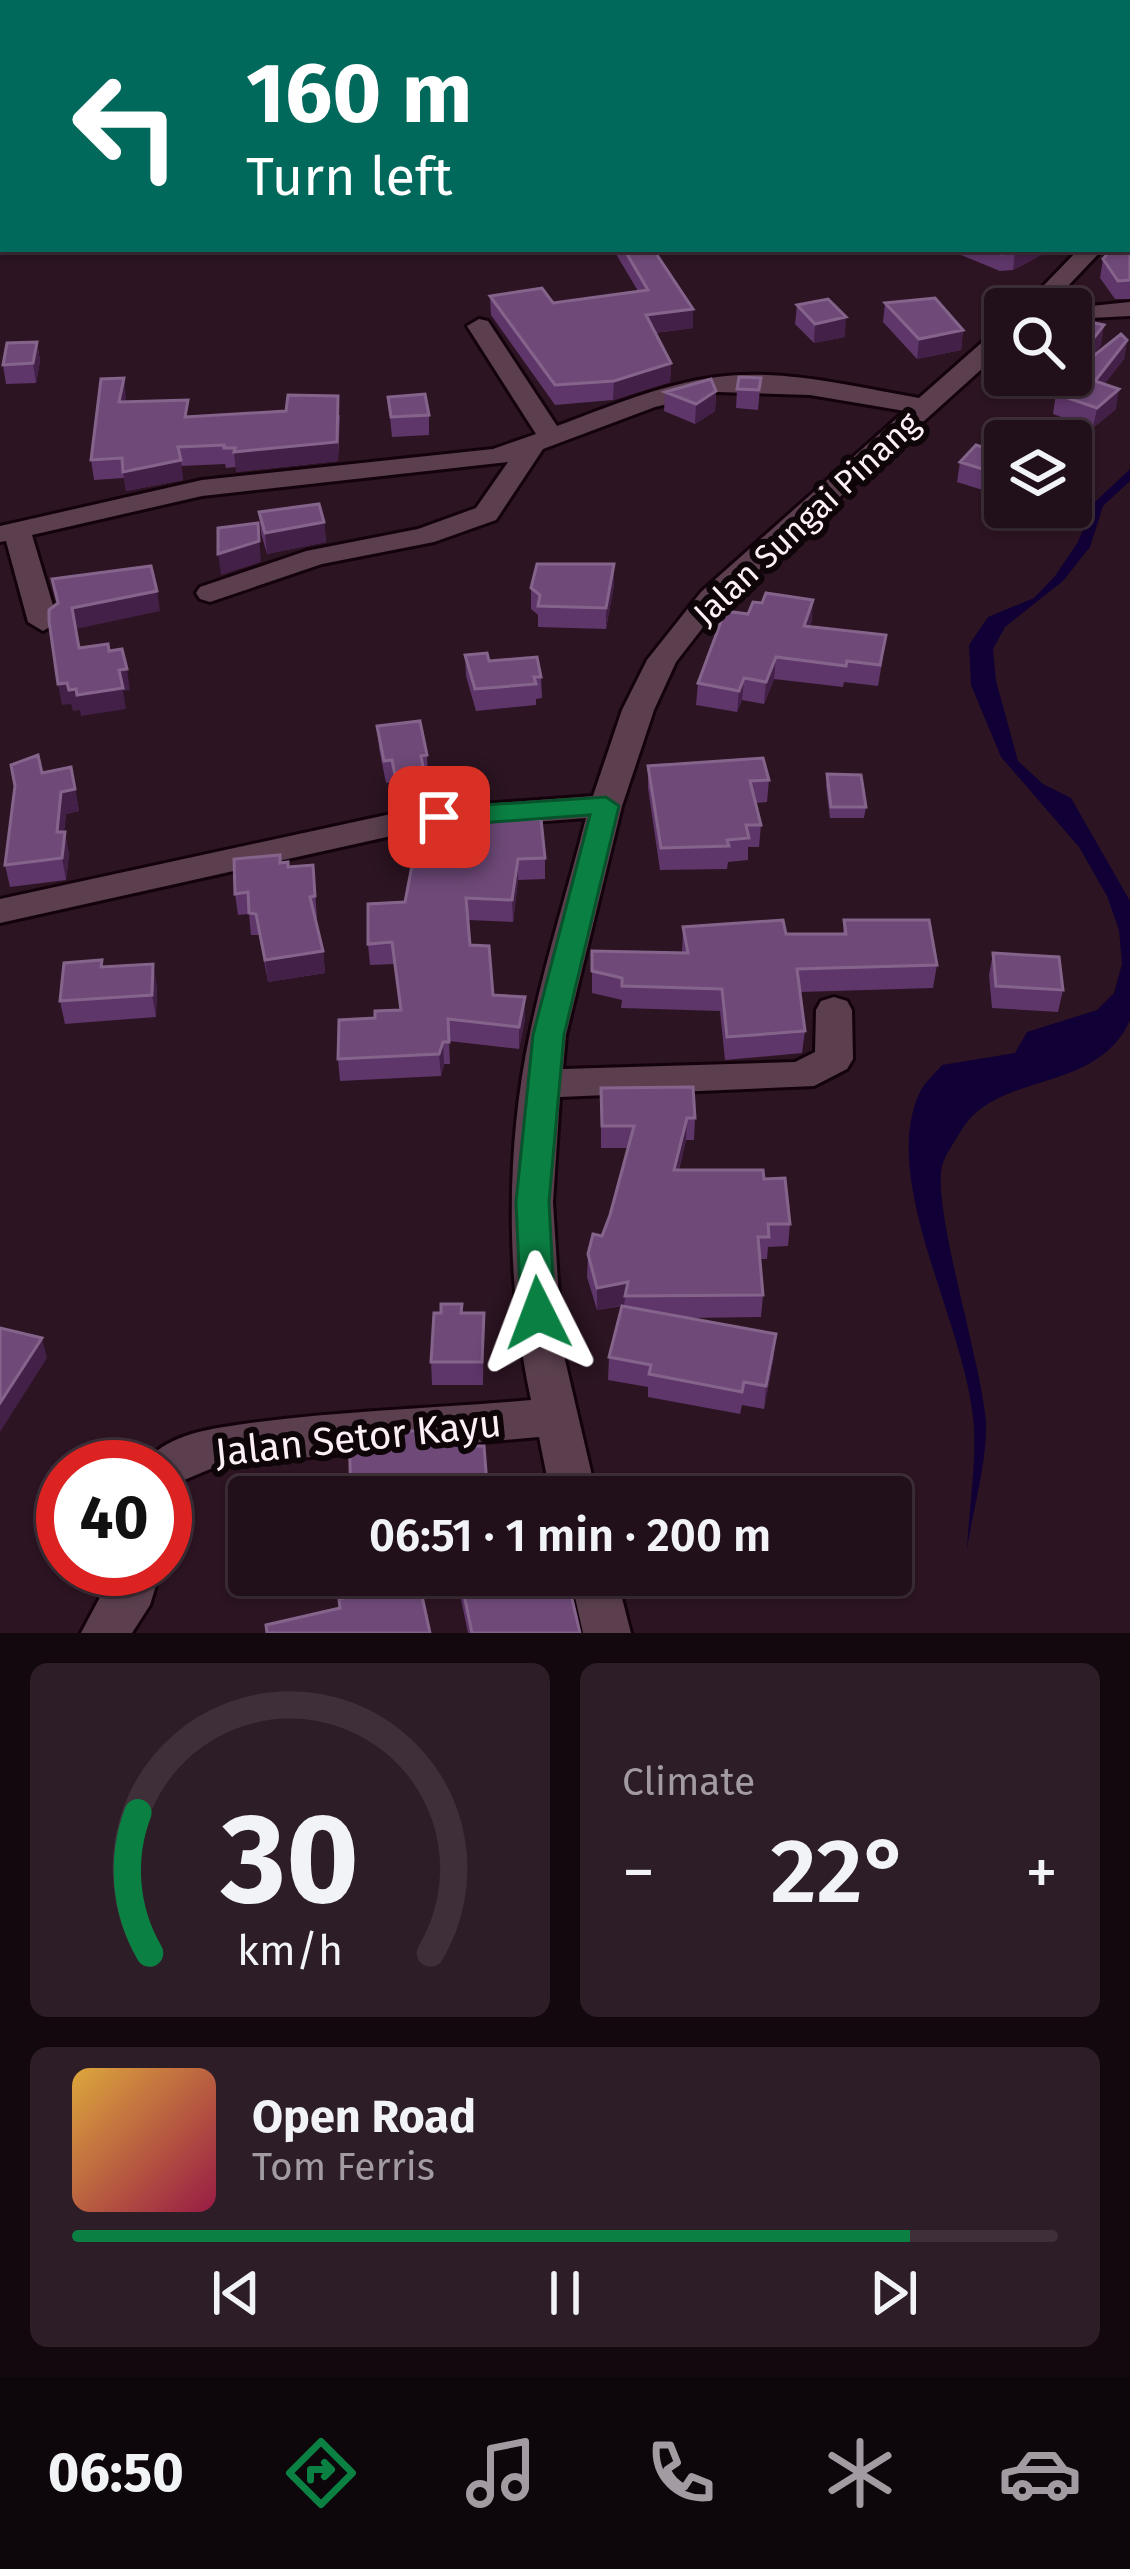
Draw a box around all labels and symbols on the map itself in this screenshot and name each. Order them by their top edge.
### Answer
street label: Jalan Sungai Pinang [685,403,929,634]
pin [388,766,490,868]
position arrow [475,1250,601,1376]
street label: Jalan Setor Kayu [213,1400,504,1476]
speed limit sign: 40 [36,1440,192,1596]

